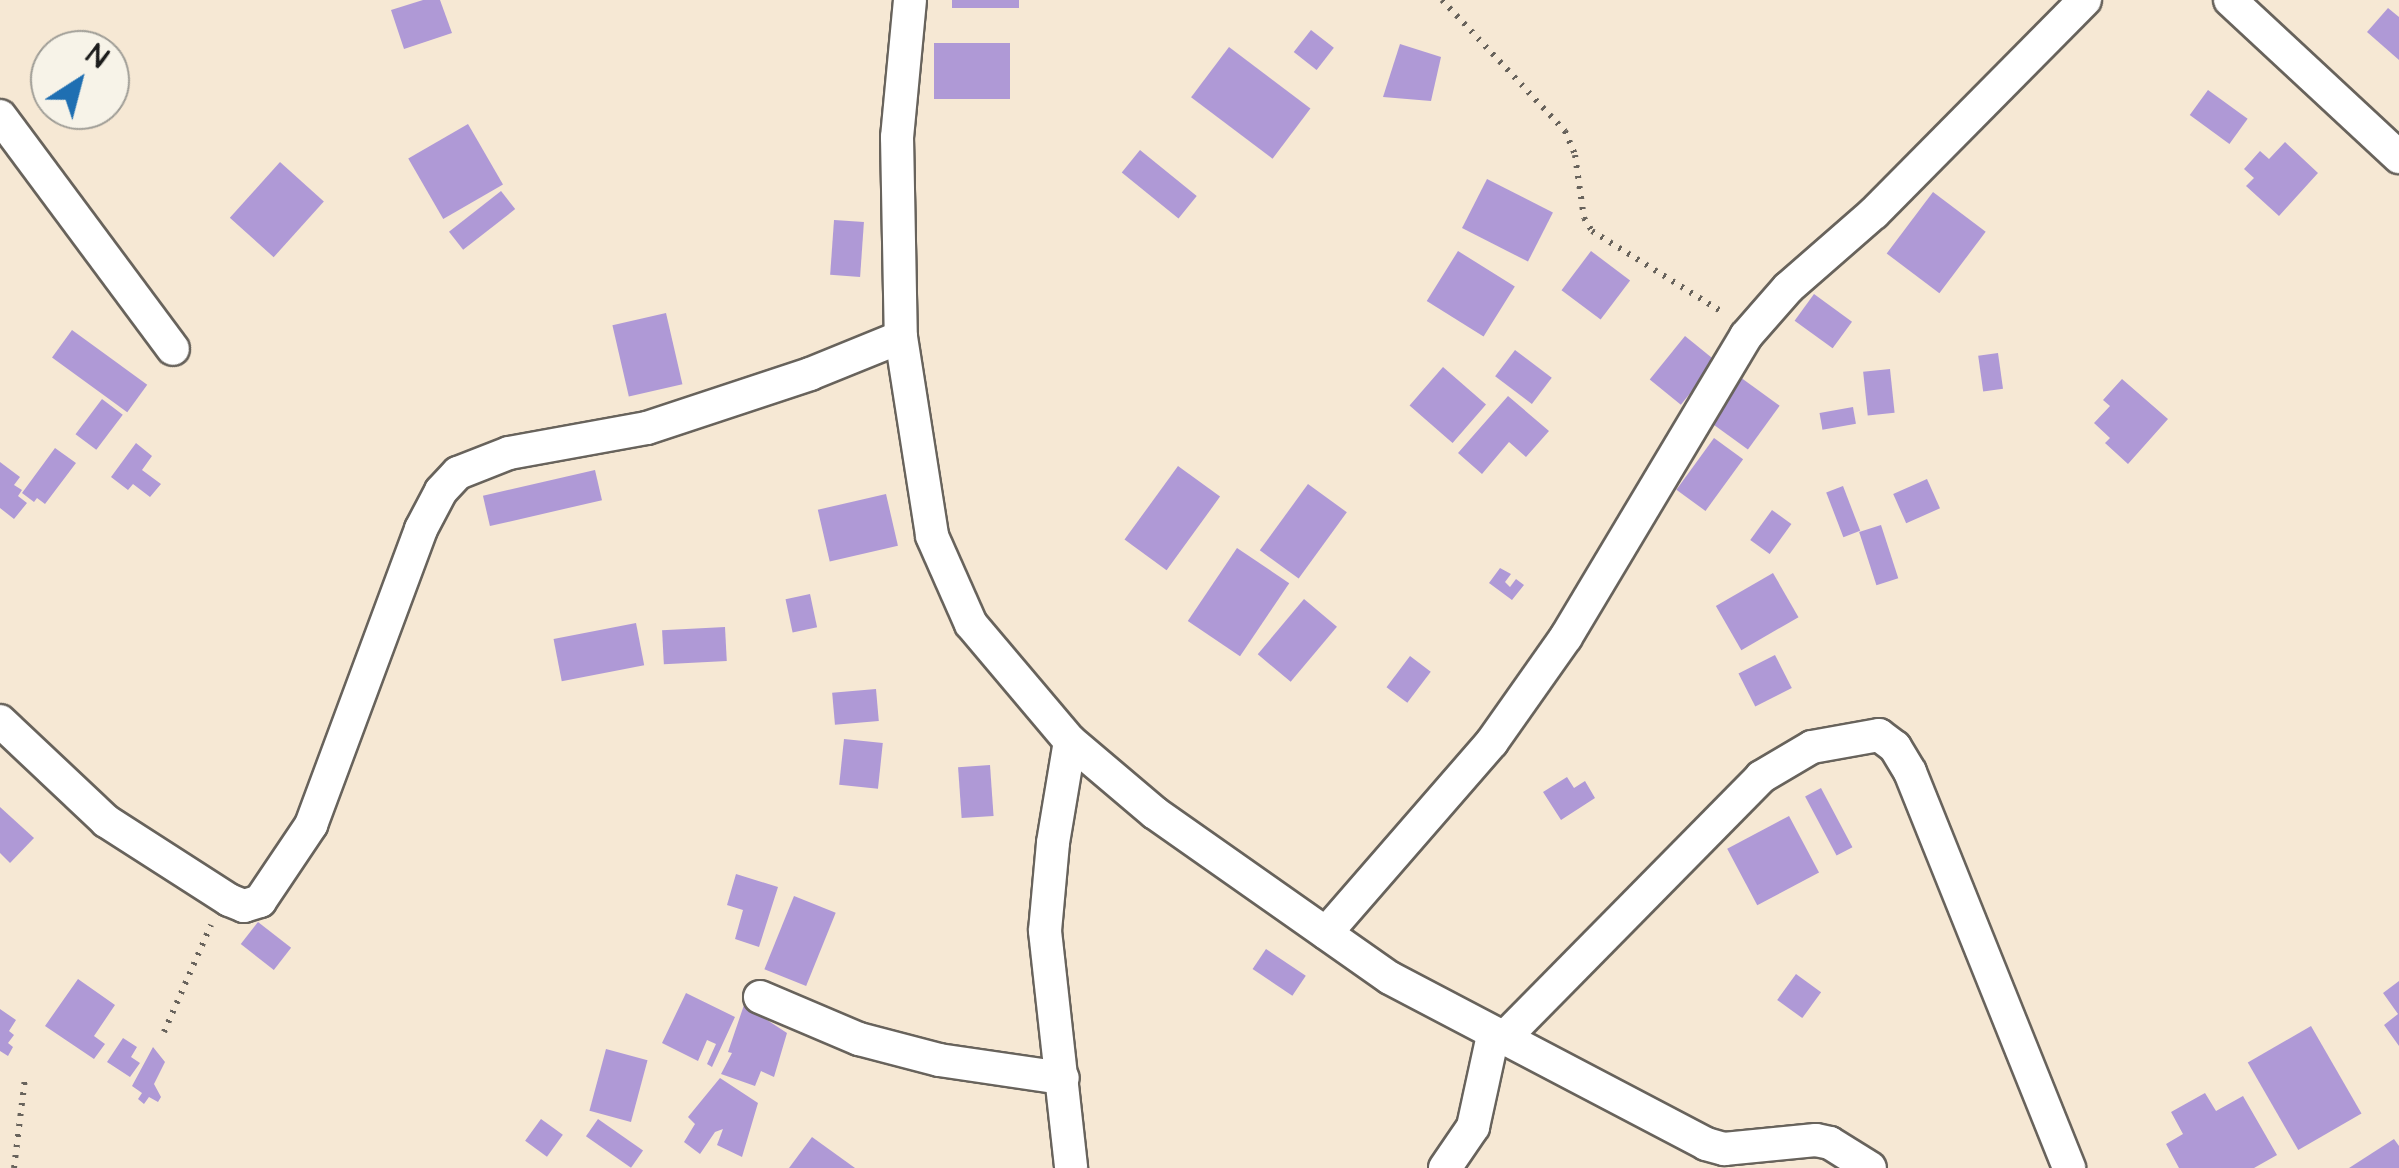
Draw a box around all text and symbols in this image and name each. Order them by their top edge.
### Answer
north arrow [30,30,130,130]
text: N [78,36,115,78]

